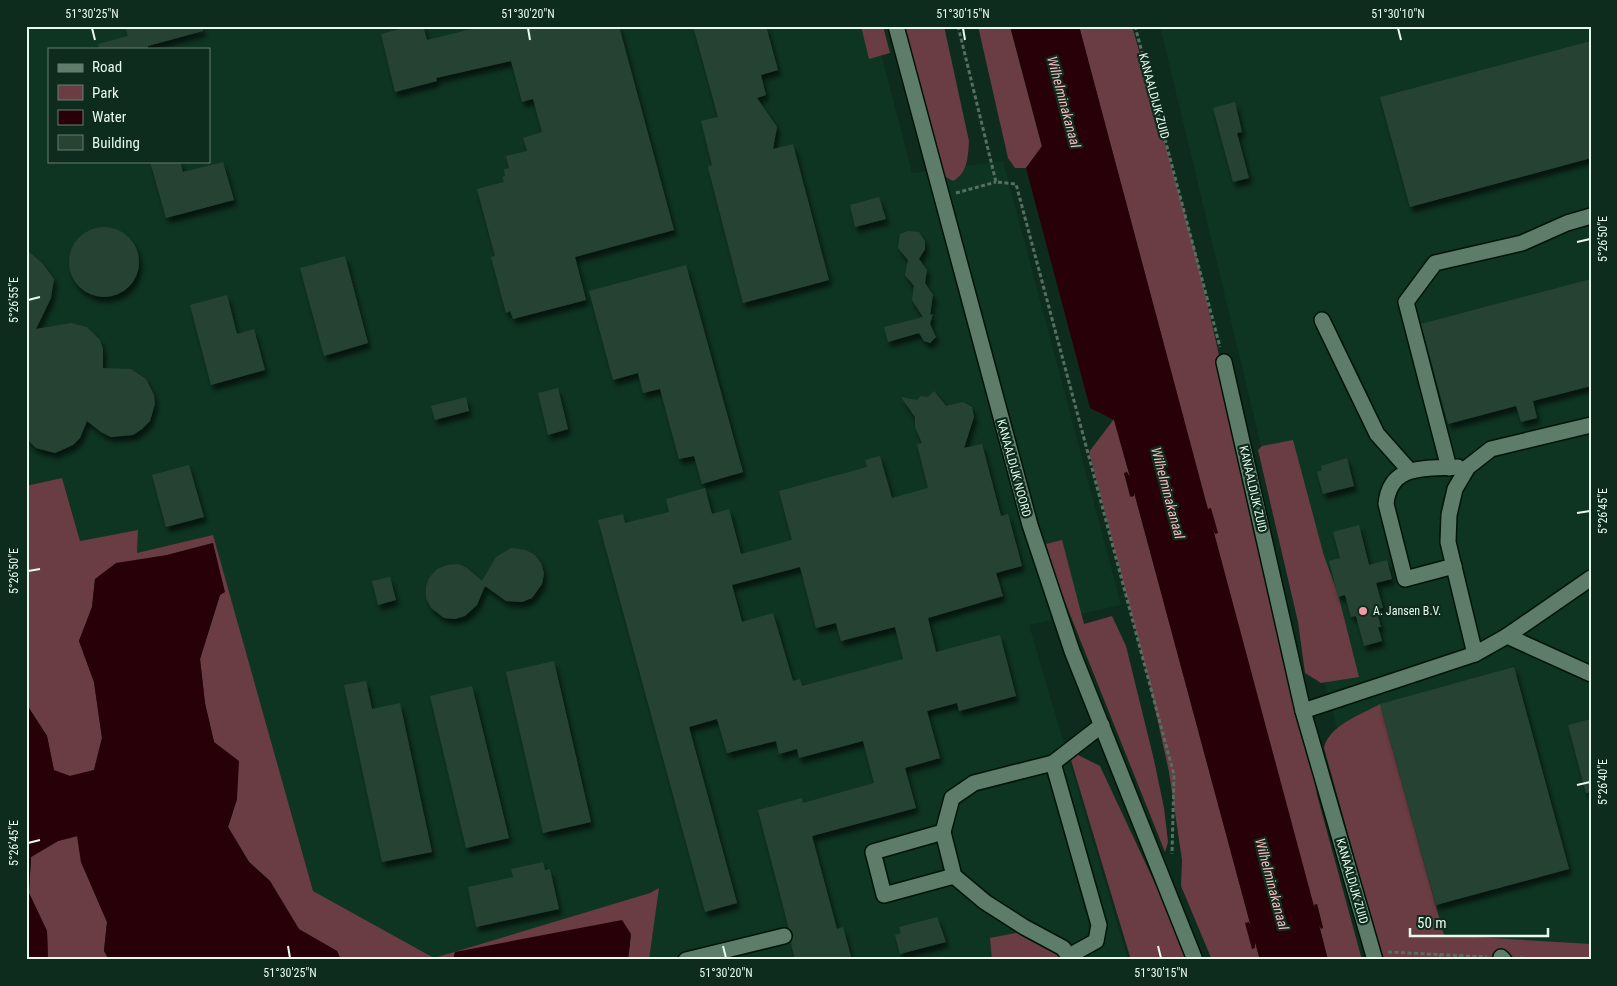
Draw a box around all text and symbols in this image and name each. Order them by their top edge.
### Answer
text: 51°30'25"N [65,7,119,21]
text: 51°30'20"N [501,7,555,21]
text: 51°30'15"N [936,7,990,21]
text: 51°30'10"N [1371,7,1425,21]
legend [48,48,210,162]
street label: KANAALDIJK ZUID [1136,52,1172,141]
water label: Wilhelminakanaal [1044,54,1084,150]
text: Road [92,58,122,76]
text: Park [92,84,119,102]
text: Water [92,108,127,126]
text: Building [92,134,140,152]
text: 5°26'50"E [1596,216,1610,262]
text: 5°26'55"E [7,277,21,323]
street label: KANAALDIJK NOORD [994,418,1034,519]
street label: KANAALDIJK ZUID [1236,444,1270,534]
water label: Wilhelminakanaal [1148,445,1188,541]
text: 5°26'45"E [1596,488,1610,534]
text: 5°26'50"E [7,548,21,594]
place label: A. Jansen B.V. [1373,604,1441,618]
marker: A. Jansen B.V. [1357,605,1369,617]
text: 5°26'40"E [1596,759,1610,805]
text: 5°26'45"E [7,820,21,866]
water label: Wilhelminakanaal [1252,836,1292,932]
street label: KANAALDIJK ZUID [1333,837,1371,926]
scale bar [1410,906,1547,938]
text: 50 m [1417,914,1447,932]
text: 51°30'25"N [263,966,317,980]
text: 51°30'20"N [699,966,753,980]
text: 51°30'15"N [1134,966,1188,980]

